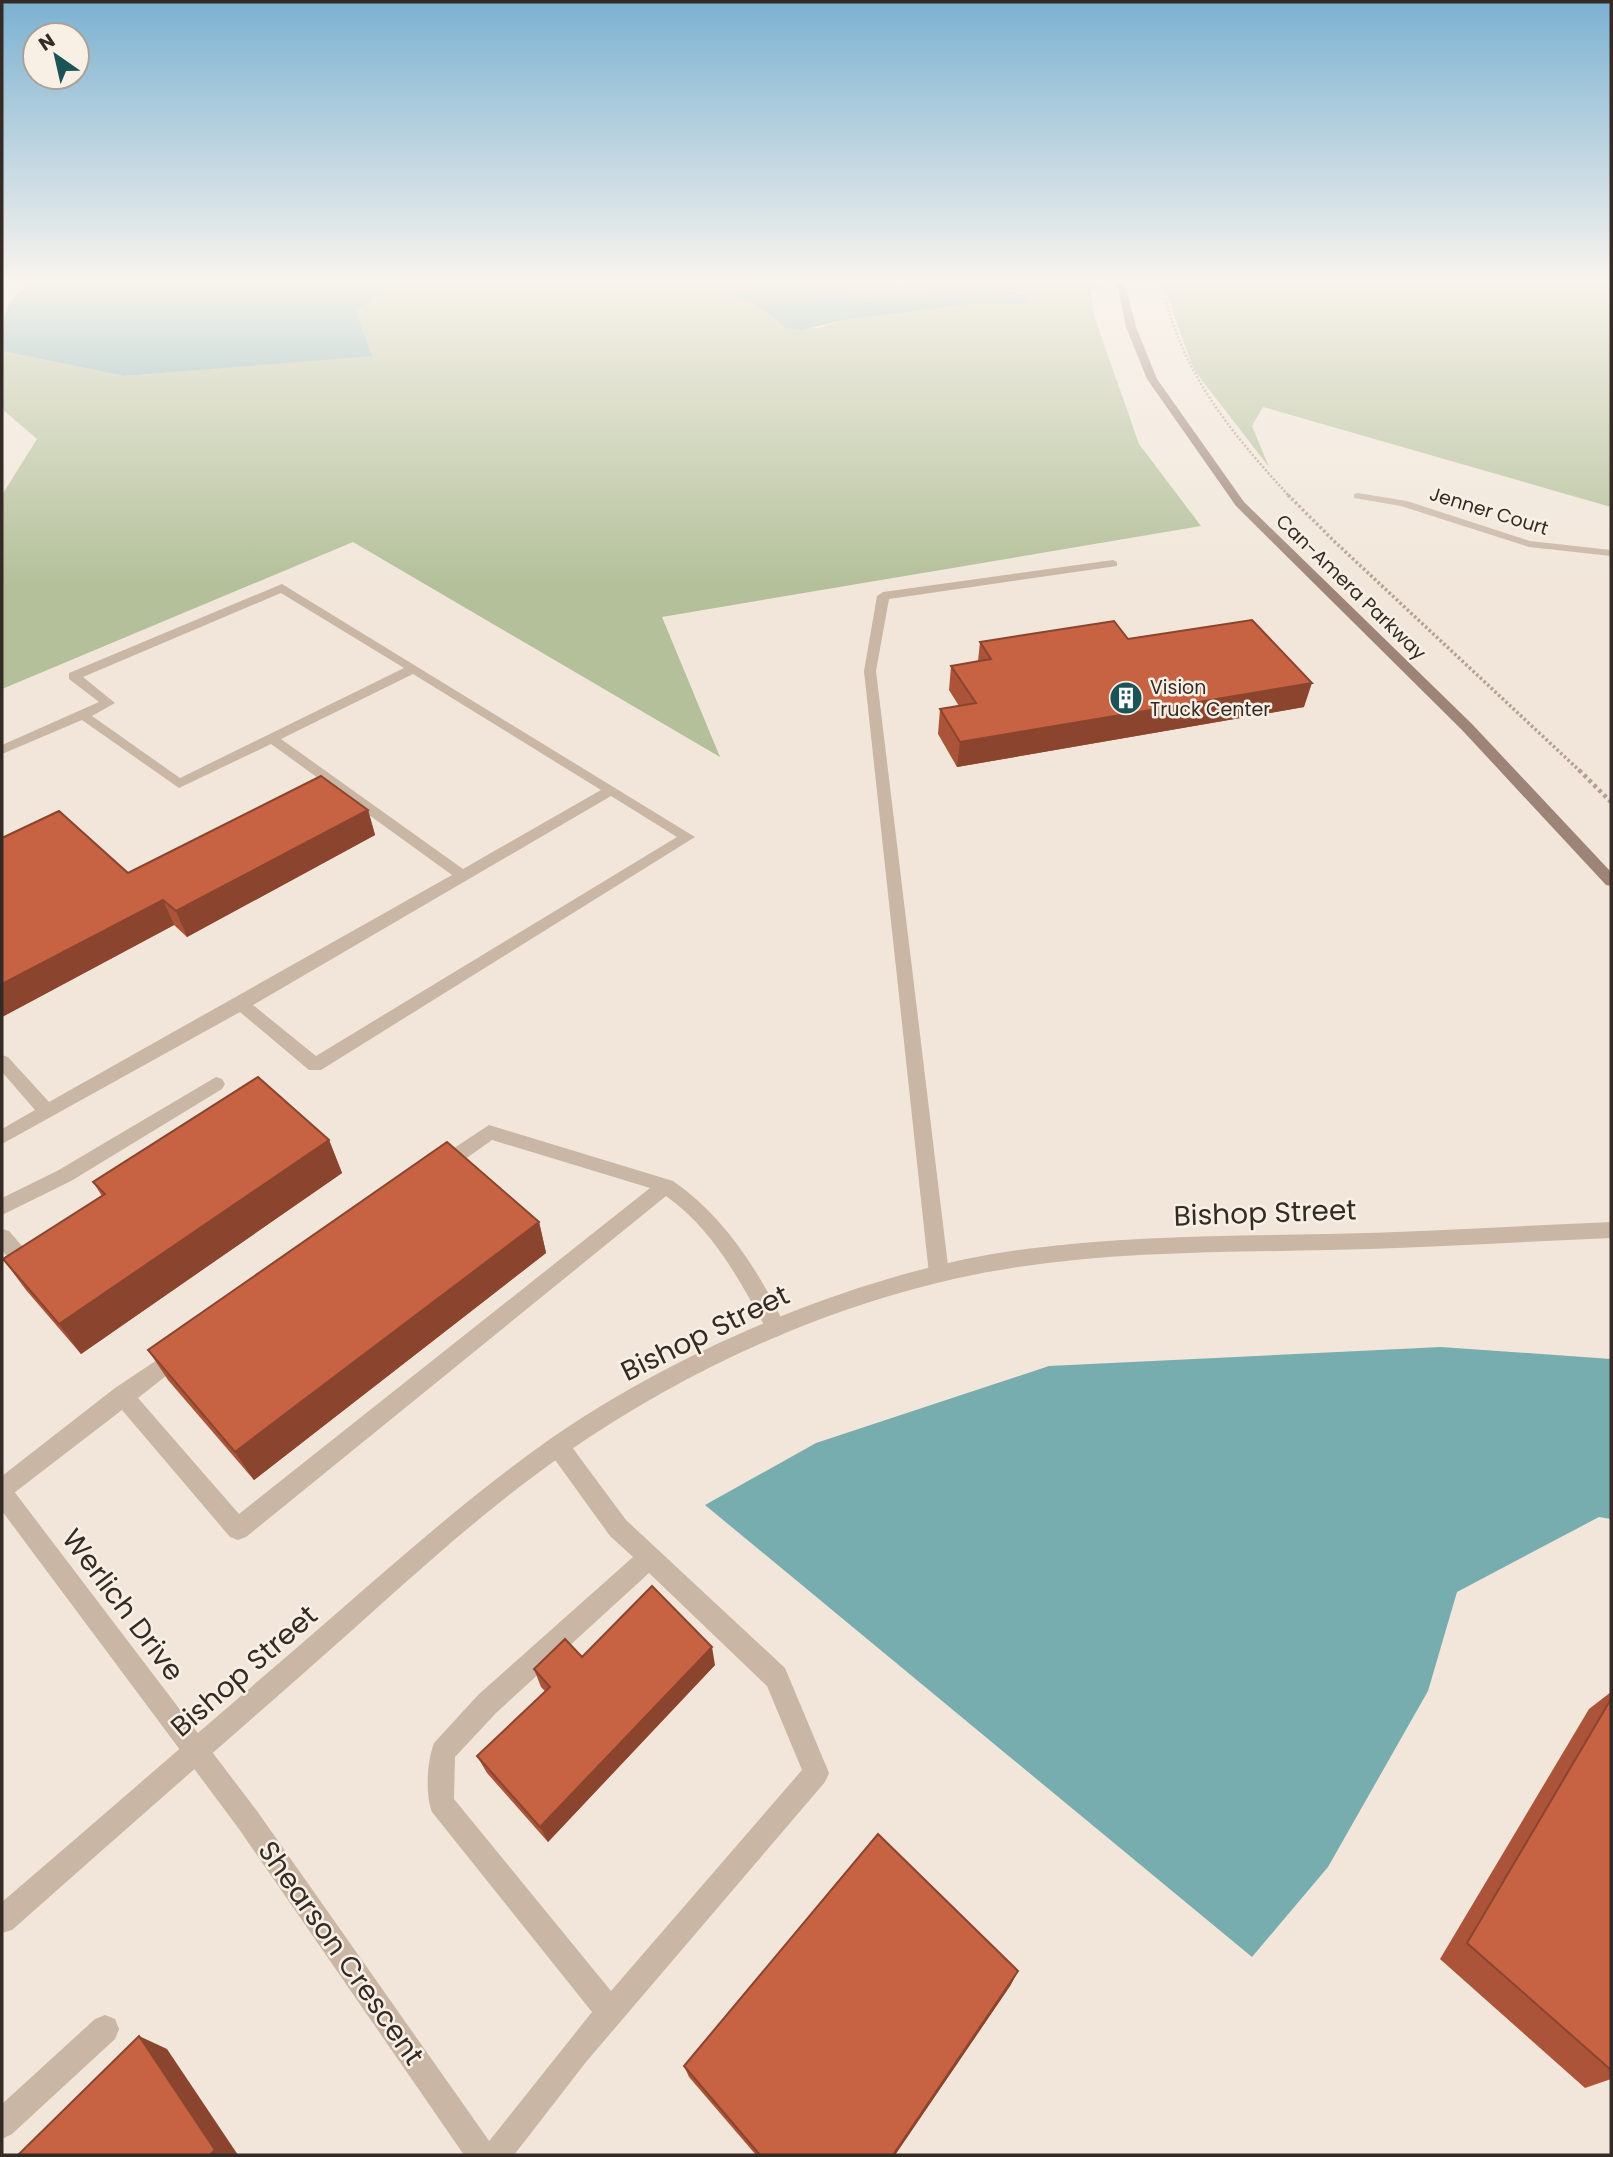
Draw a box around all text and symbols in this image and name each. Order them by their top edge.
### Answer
north arrow [21,21,91,91]
text: N [33,27,60,58]
street label: Jenner Court [1426,480,1552,542]
street label: Can-Amera Parkway [1270,508,1432,666]
place label: Vision Truck Center [1150,674,1270,723]
building icon: Vision Truck Center [1107,679,1145,717]
street label: Bishop Street [1173,1190,1357,1236]
street label: Bishop Street [614,1275,796,1391]
street label: Werlich Drive [53,1521,193,1689]
street label: Bishop Street [162,1596,326,1746]
street label: Shearson Crescent [249,1833,433,2073]

